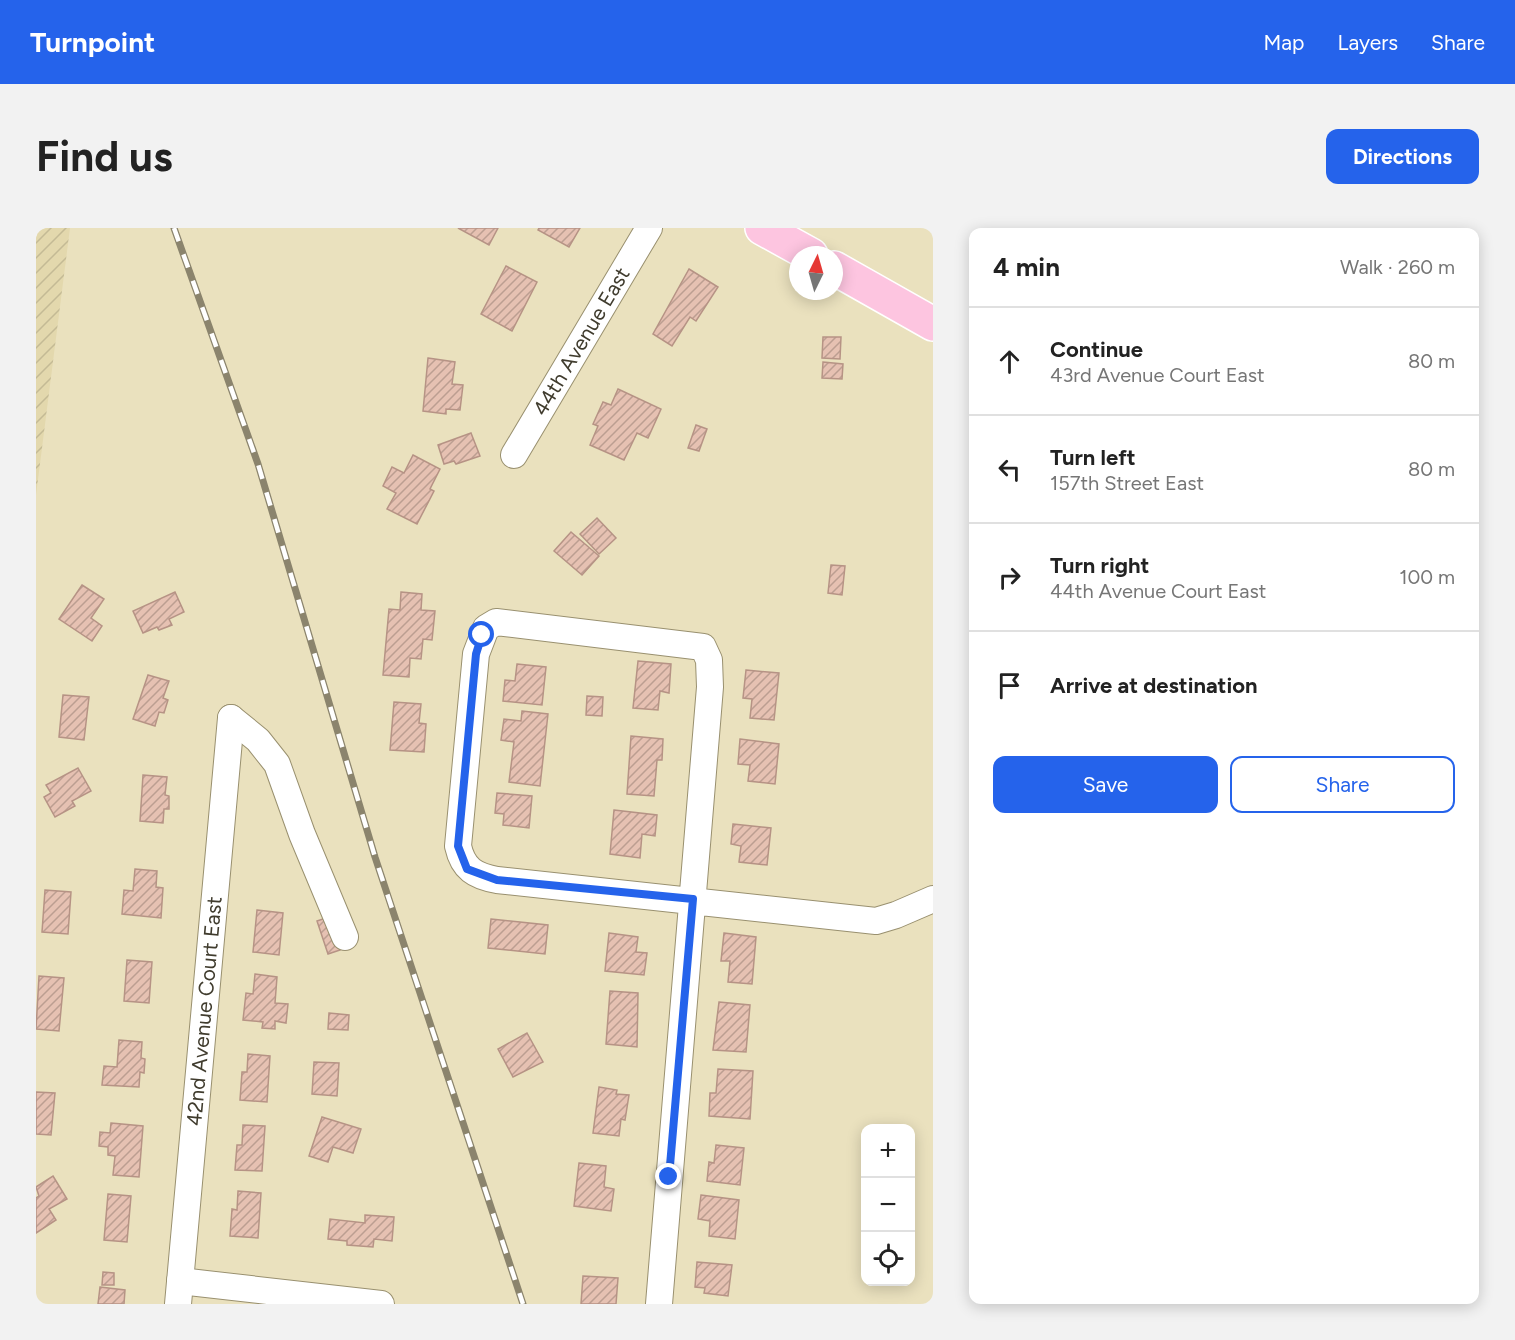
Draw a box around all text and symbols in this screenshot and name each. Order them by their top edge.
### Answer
text: Turnpoint [30,25,155,59]
text: Map [1264,30,1304,55]
text: Layers [1337,30,1398,55]
text: Share [1431,30,1485,55]
button: Directions [1326,129,1479,184]
text: Find us [36,131,173,182]
north arrow [789,246,843,300]
text: 4 min [993,251,1060,283]
text: Walk · 260 m [1340,255,1455,279]
street label: 44th Avenue East [527,263,635,420]
text: Continue [1050,336,1143,363]
icon: ahead [993,345,1026,378]
text: 80 m [1408,349,1455,373]
text: 43rd Avenue Court East [1050,363,1265,387]
text: Turn left [1050,444,1136,471]
icon: left [993,453,1026,486]
text: 80 m [1408,457,1455,481]
text: 157th Street East [1050,471,1204,495]
text: Turn right [1050,552,1149,579]
icon: right [993,561,1026,594]
text: 100 m [1399,565,1455,589]
text: 44th Avenue Court East [1050,579,1266,603]
route start [468,621,494,647]
icon: arrive [993,669,1026,702]
text: Arrive at destination [1050,672,1258,699]
button: Save [993,756,1218,813]
button: Share [1230,756,1455,813]
street label: 42nd Avenue Court East [181,895,227,1127]
map controls [861,1124,915,1286]
button: + [861,1124,915,1178]
route end [655,1163,681,1189]
button: − [861,1178,915,1232]
button: locate [861,1232,915,1286]

